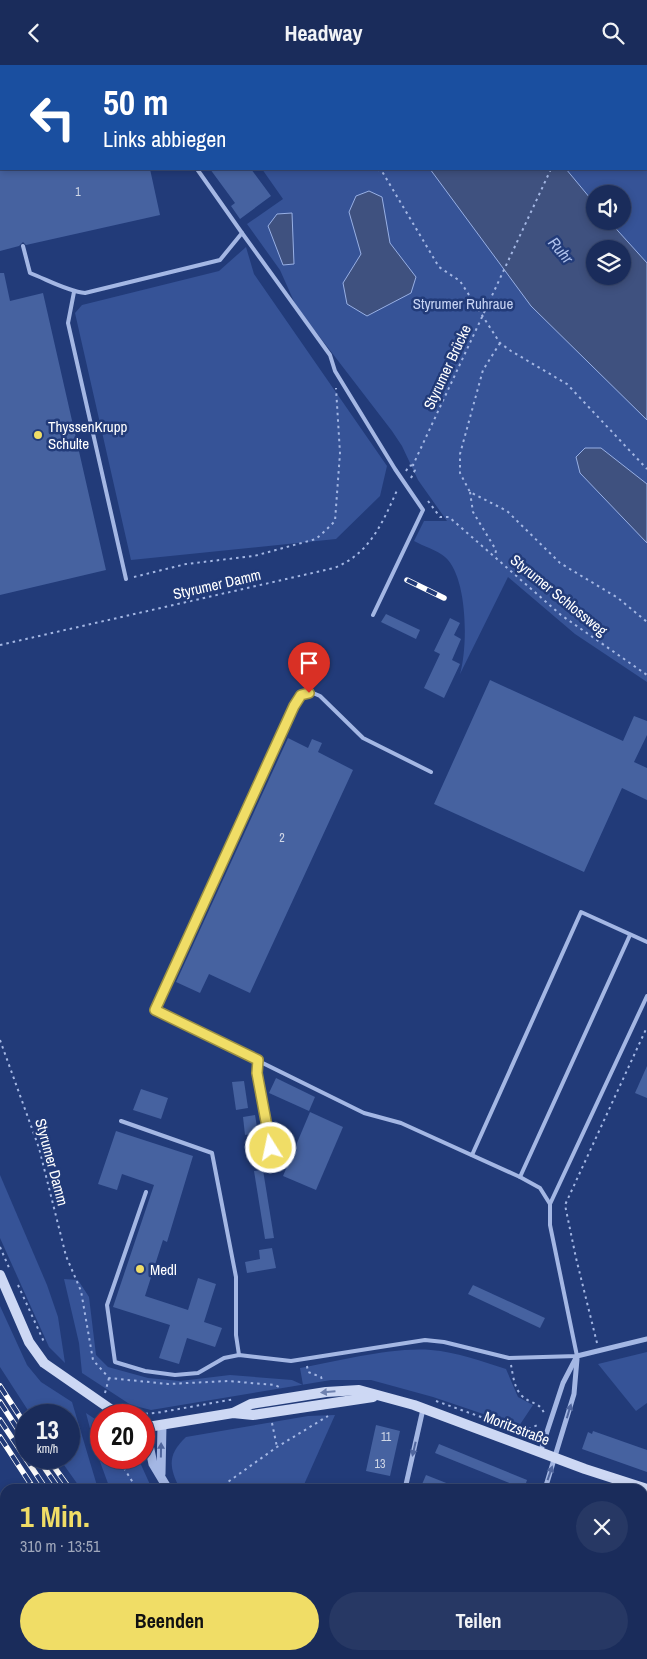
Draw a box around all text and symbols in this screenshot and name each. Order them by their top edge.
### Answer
text: Headway [284,18,363,48]
icon: back [20,19,48,47]
icon: search [599,19,627,47]
text: 50 m [103,79,168,126]
icon: left [20,85,85,150]
text: Links abbiegen [103,124,226,154]
house number: 1 [75,184,81,200]
map controls [586,185,631,285]
button: sound [586,185,631,230]
water label: Ruhr [543,232,579,268]
button: layers [586,240,631,285]
park label: Styrumer Ruhraue [413,293,513,314]
street label: Styrumer Brücke [418,321,476,413]
place label: ThyssenKrupp Schulte [48,416,127,454]
marker: ThyssenKrupp Schulte [32,429,44,441]
street label: Styrumer Schlossweg [506,549,612,641]
street label: Styrumer Damm [171,564,263,604]
pin [288,642,330,693]
icon: arrive [295,649,323,677]
house number: 2 [279,830,285,846]
street label: Styrumer Damm [30,1116,74,1208]
position arrow [244,1121,296,1173]
place label: Medl [150,1259,177,1280]
marker: Medl [134,1263,146,1275]
one-way arrow [320,1388,336,1396]
one-way arrow [565,1403,573,1418]
speed limit sign: 20 [90,1404,155,1469]
street label: Moritzstraße [481,1406,553,1450]
text: 13 [36,1413,59,1447]
house number: 11 [381,1429,392,1445]
text: km/h [37,1441,58,1457]
one-way arrow [157,1441,165,1457]
one-way arrow [410,1441,418,1456]
house number: 13 [375,1456,385,1472]
one-way arrow [547,1466,554,1481]
text: 1 Min. [20,1496,90,1536]
button: close [576,1501,628,1553]
text: 310 m · 13:51 [20,1535,100,1557]
button: Beenden [20,1592,319,1650]
button: Teilen [329,1592,628,1650]

